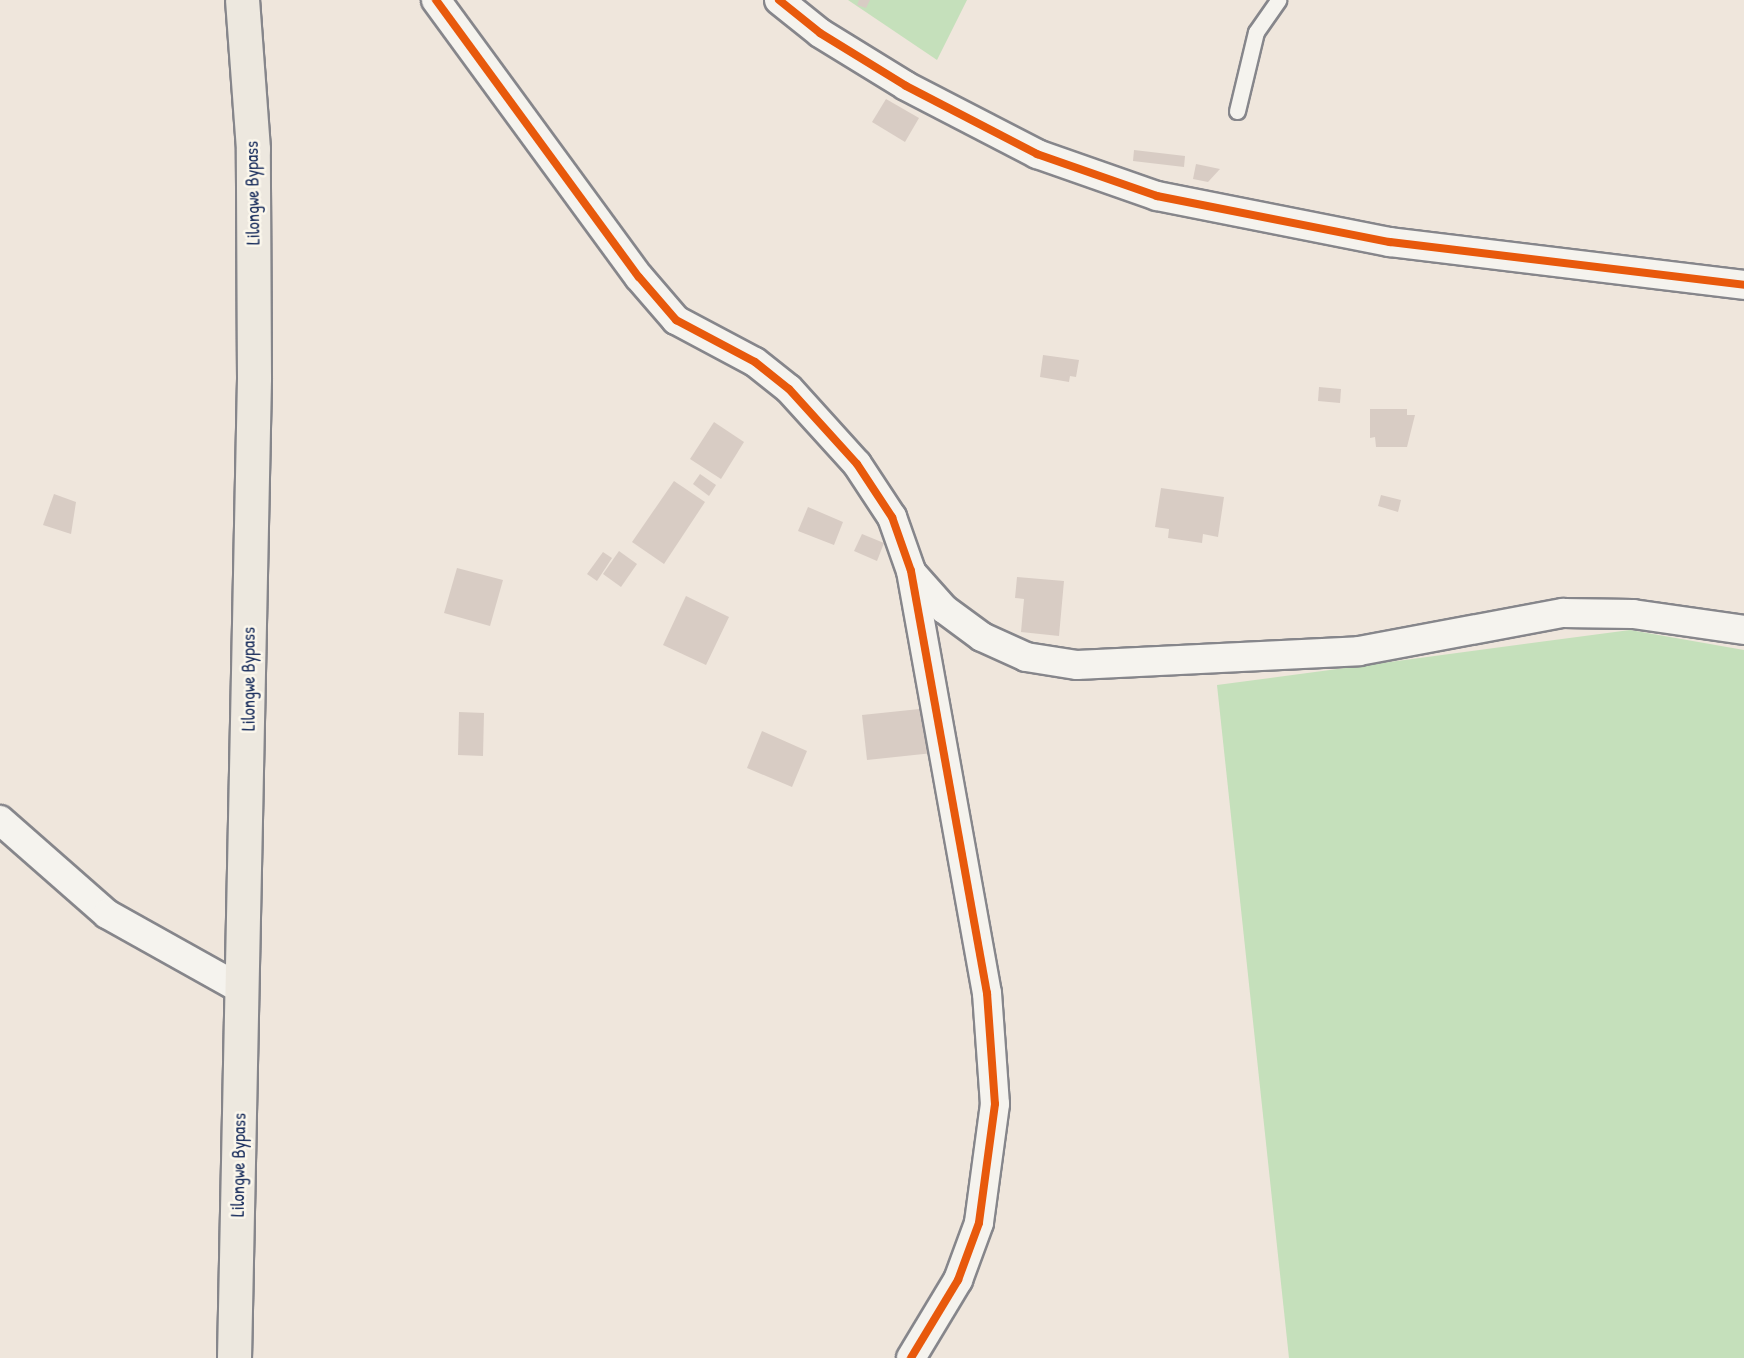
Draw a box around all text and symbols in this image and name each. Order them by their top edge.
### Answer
street label: Lilongwe Bypass [241,141,265,245]
street label: Lilongwe Bypass [238,627,260,731]
street label: Lilongwe Bypass [227,1113,251,1217]

